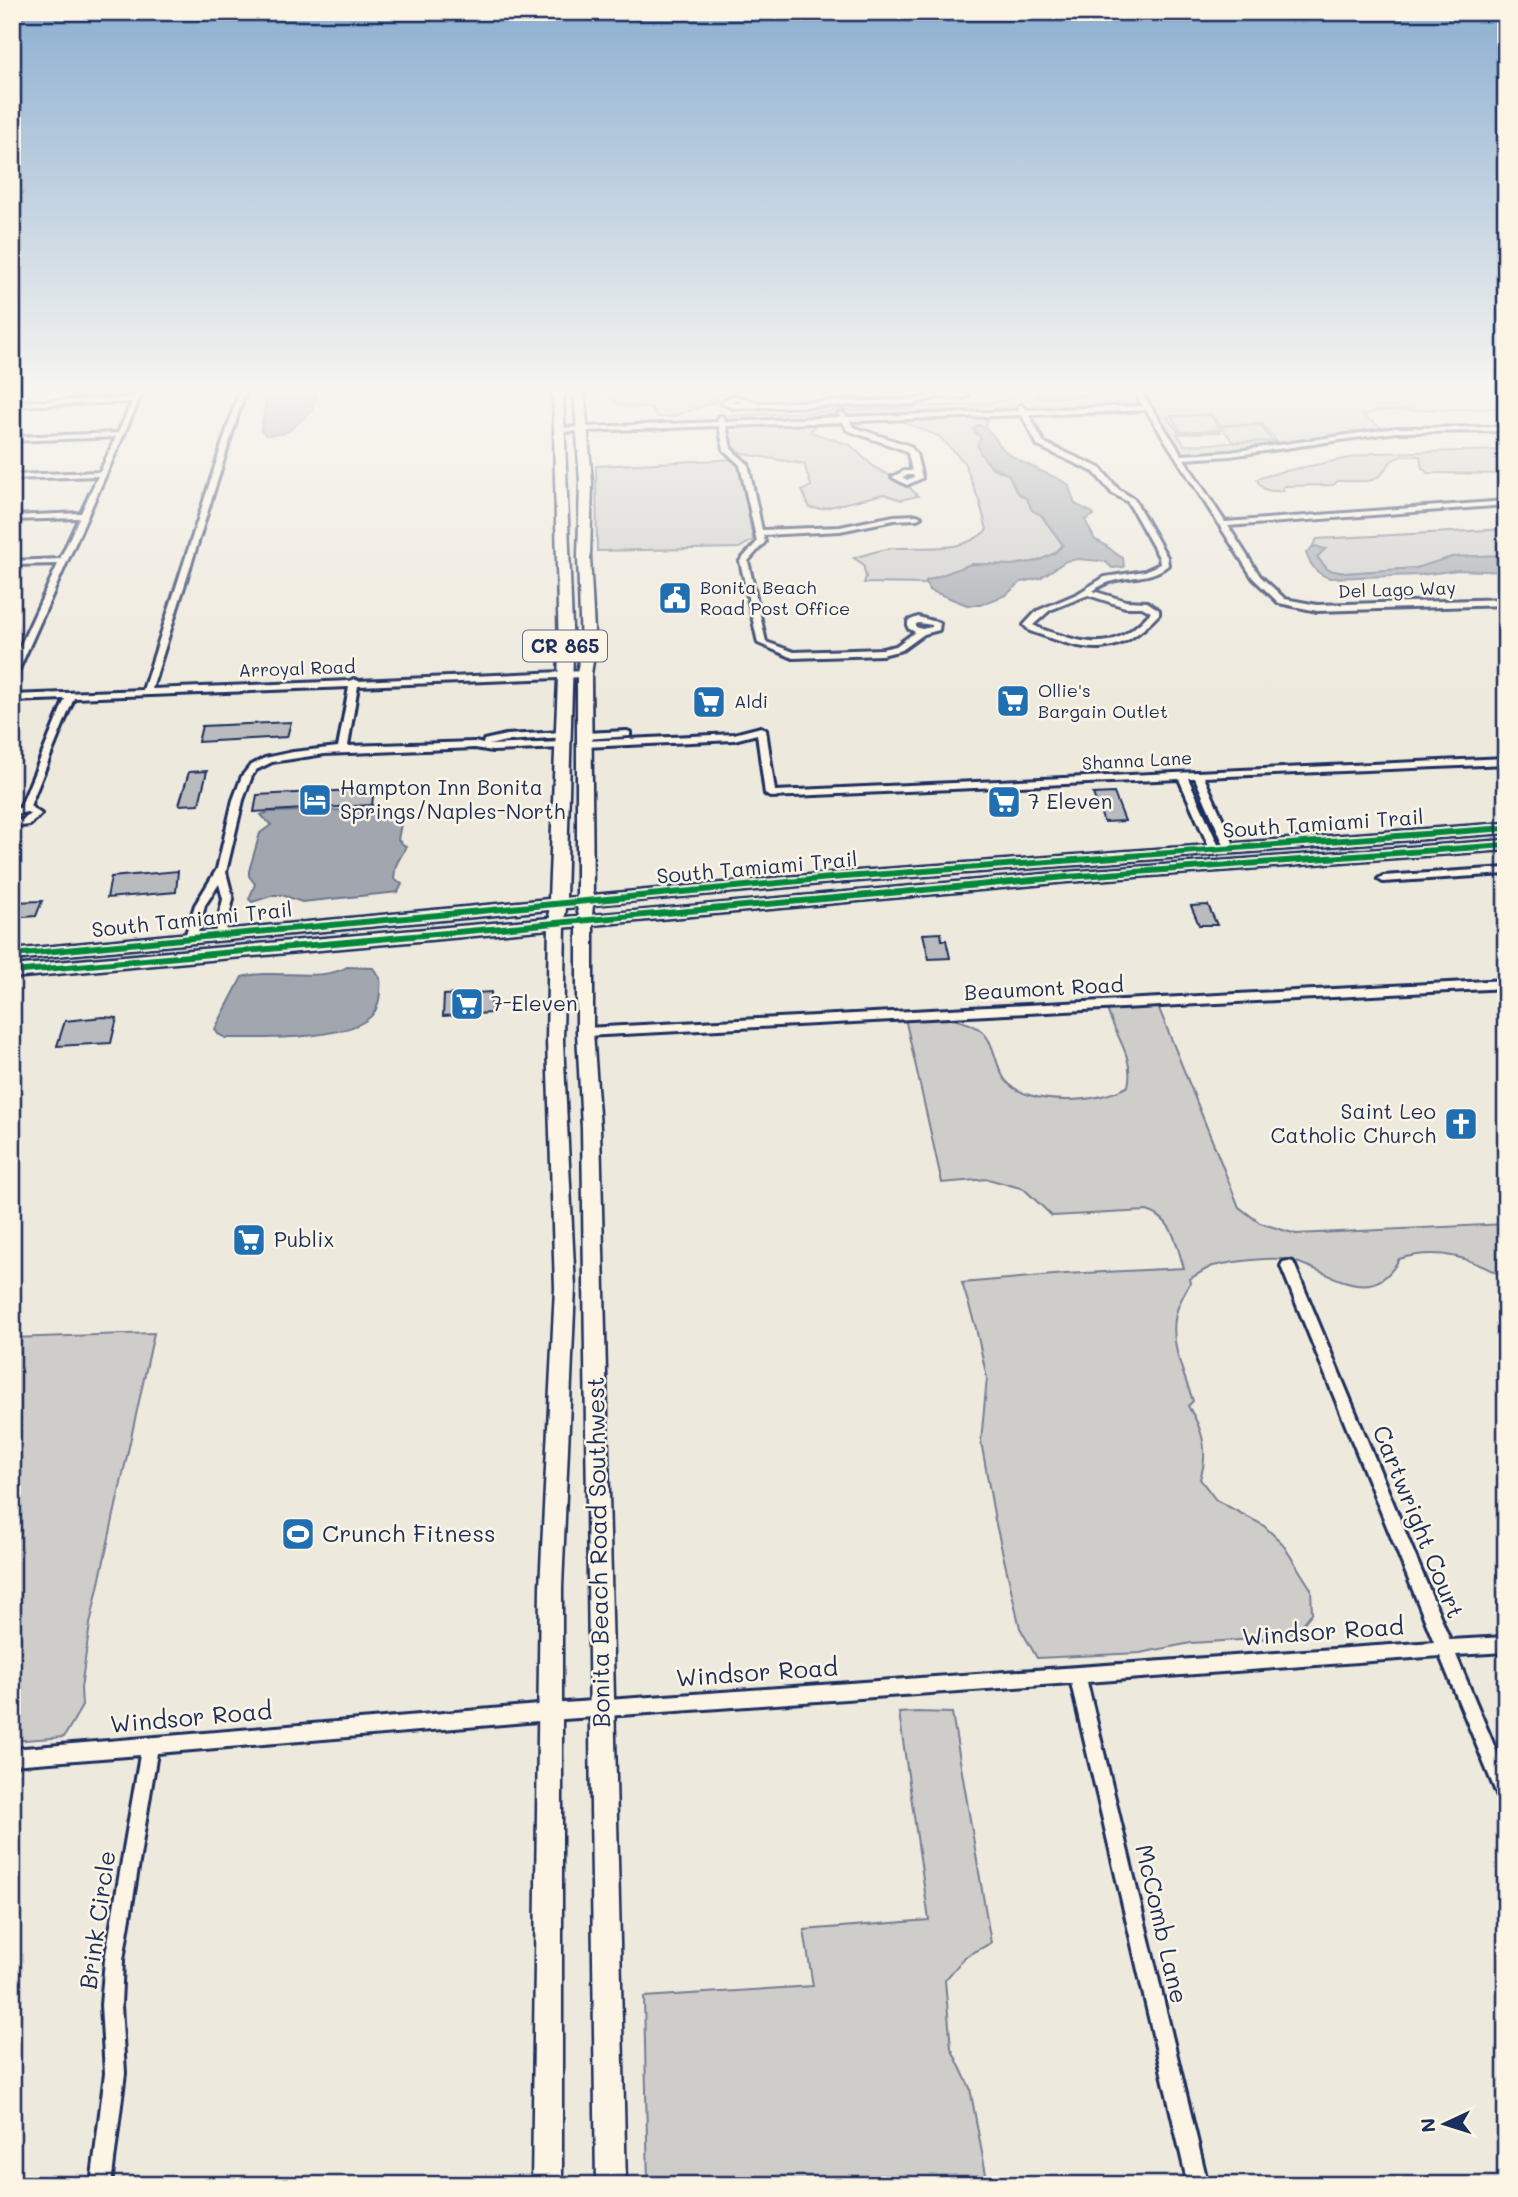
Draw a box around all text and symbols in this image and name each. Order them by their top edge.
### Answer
place label: Bonita Beach Road Post Office [700,575,850,620]
street label: Del Lago Way [1338,575,1456,603]
public building icon: Bonita Beach Road Post Office [656,579,694,617]
road number: CR 865 [523,631,607,662]
street label: Arroyal Road [238,654,356,682]
place label: Ollie's Bargain Outlet [1038,678,1168,723]
supermarket icon: Ollie's Bargain Outlet [994,682,1032,720]
supermarket icon: Aldi [690,683,728,721]
place label: Aldi [734,689,768,713]
street label: Shanna Lane [1081,745,1193,775]
place label: Hampton Inn Bonita Springs/Naples-North [340,773,565,824]
hotel icon: Hampton Inn Bonita Springs/Naples-North [296,781,334,819]
supermarket icon: 7 Eleven [985,783,1023,821]
place label: 7 Eleven [1028,787,1112,814]
street label: South Tamiami Trail [1221,802,1424,843]
street label: South Tamiami Trail [655,844,858,889]
street label: South Tamiami Trail [90,895,293,942]
street label: Beaumont Road [963,970,1124,1005]
supermarket icon: 7-Eleven [448,985,486,1023]
place label: 7-Eleven [491,989,578,1016]
place label: Saint Leo Catholic Church [1271,1097,1436,1148]
church icon: Saint Leo Catholic Church [1442,1105,1480,1143]
supermarket icon: Publix [230,1221,268,1259]
place label: Publix [274,1225,334,1252]
street label: Bonita Beach Road Southwest [579,1376,616,1728]
street label: Cartwright Court [1367,1420,1472,1623]
sports icon: Crunch Fitness [279,1515,317,1553]
place label: Crunch Fitness [322,1517,496,1548]
street label: Windsor Road [1241,1609,1405,1652]
street label: Windsor Road [675,1650,839,1693]
street label: Windsor Road [109,1694,273,1739]
street label: McComb Lane [1129,1841,1196,2006]
street label: Brink Circle [71,1849,122,1991]
north arrow [1410,2088,1480,2158]
text: N [1415,2117,1441,2133]

